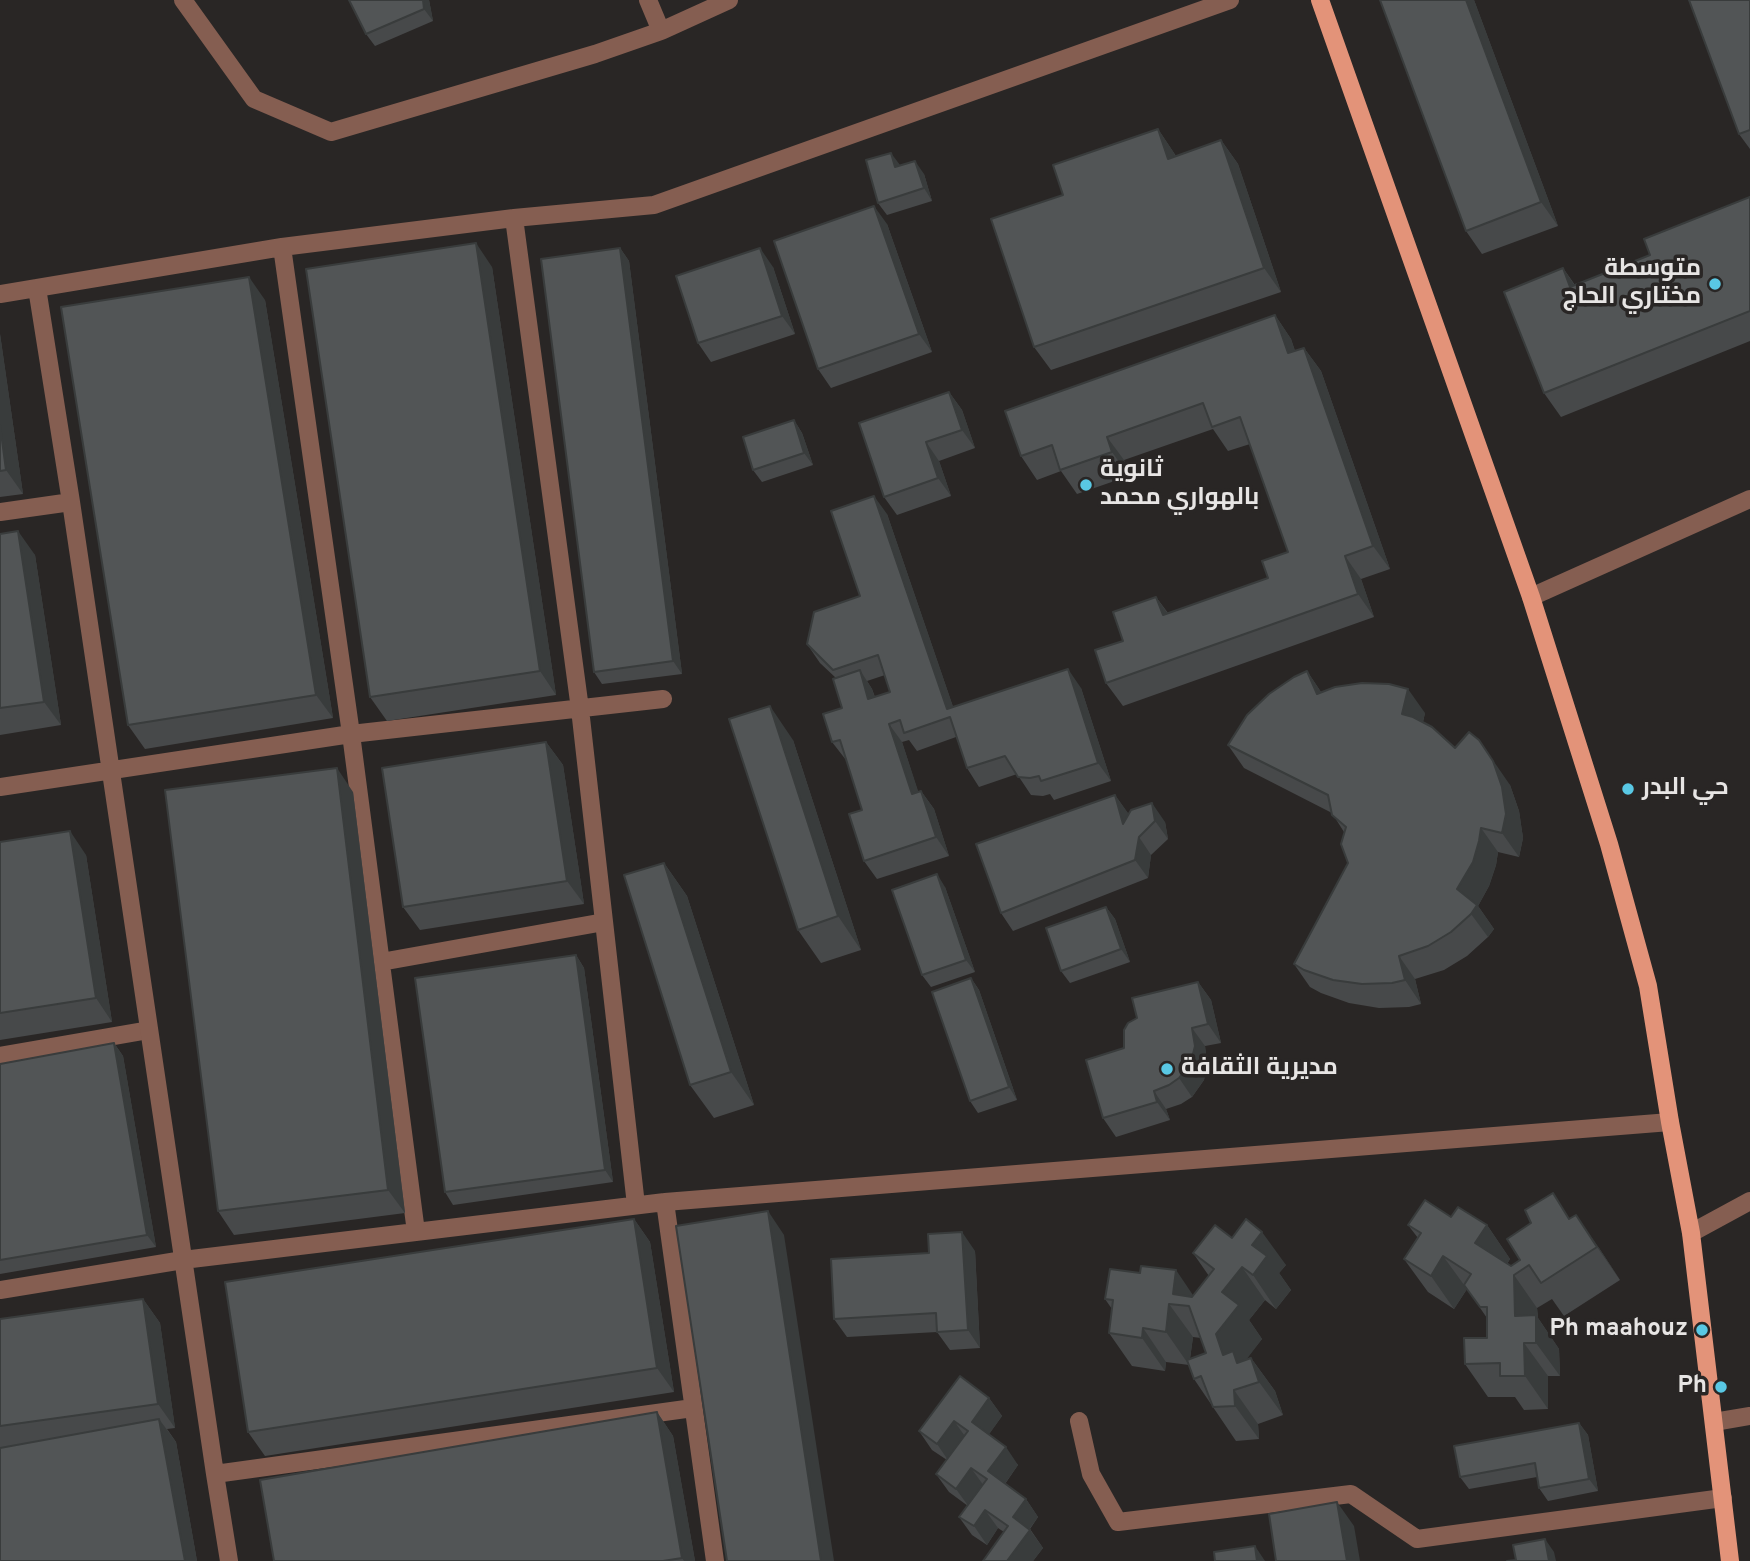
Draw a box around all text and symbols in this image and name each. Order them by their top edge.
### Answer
place label: متوسطة مختاري الحاج [1563,256,1701,312]
marker: متوسطة مختاري الحاج [1707,276,1723,292]
place label: ثانوية بالهواري محمد [1100,457,1259,513]
marker: ثانوية بالهواري محمد [1078,477,1094,493]
place label: حي البدر [1642,775,1729,803]
marker: حي البدر [1620,781,1636,797]
place label: مديرية الثقافة [1181,1055,1338,1083]
marker: مديرية الثقافة [1159,1061,1175,1077]
place label: Ph maahouz [1549,1316,1688,1344]
marker: Ph maahouz [1694,1322,1710,1338]
place label: Ph [1677,1373,1707,1401]
marker: Ph [1713,1379,1729,1395]

